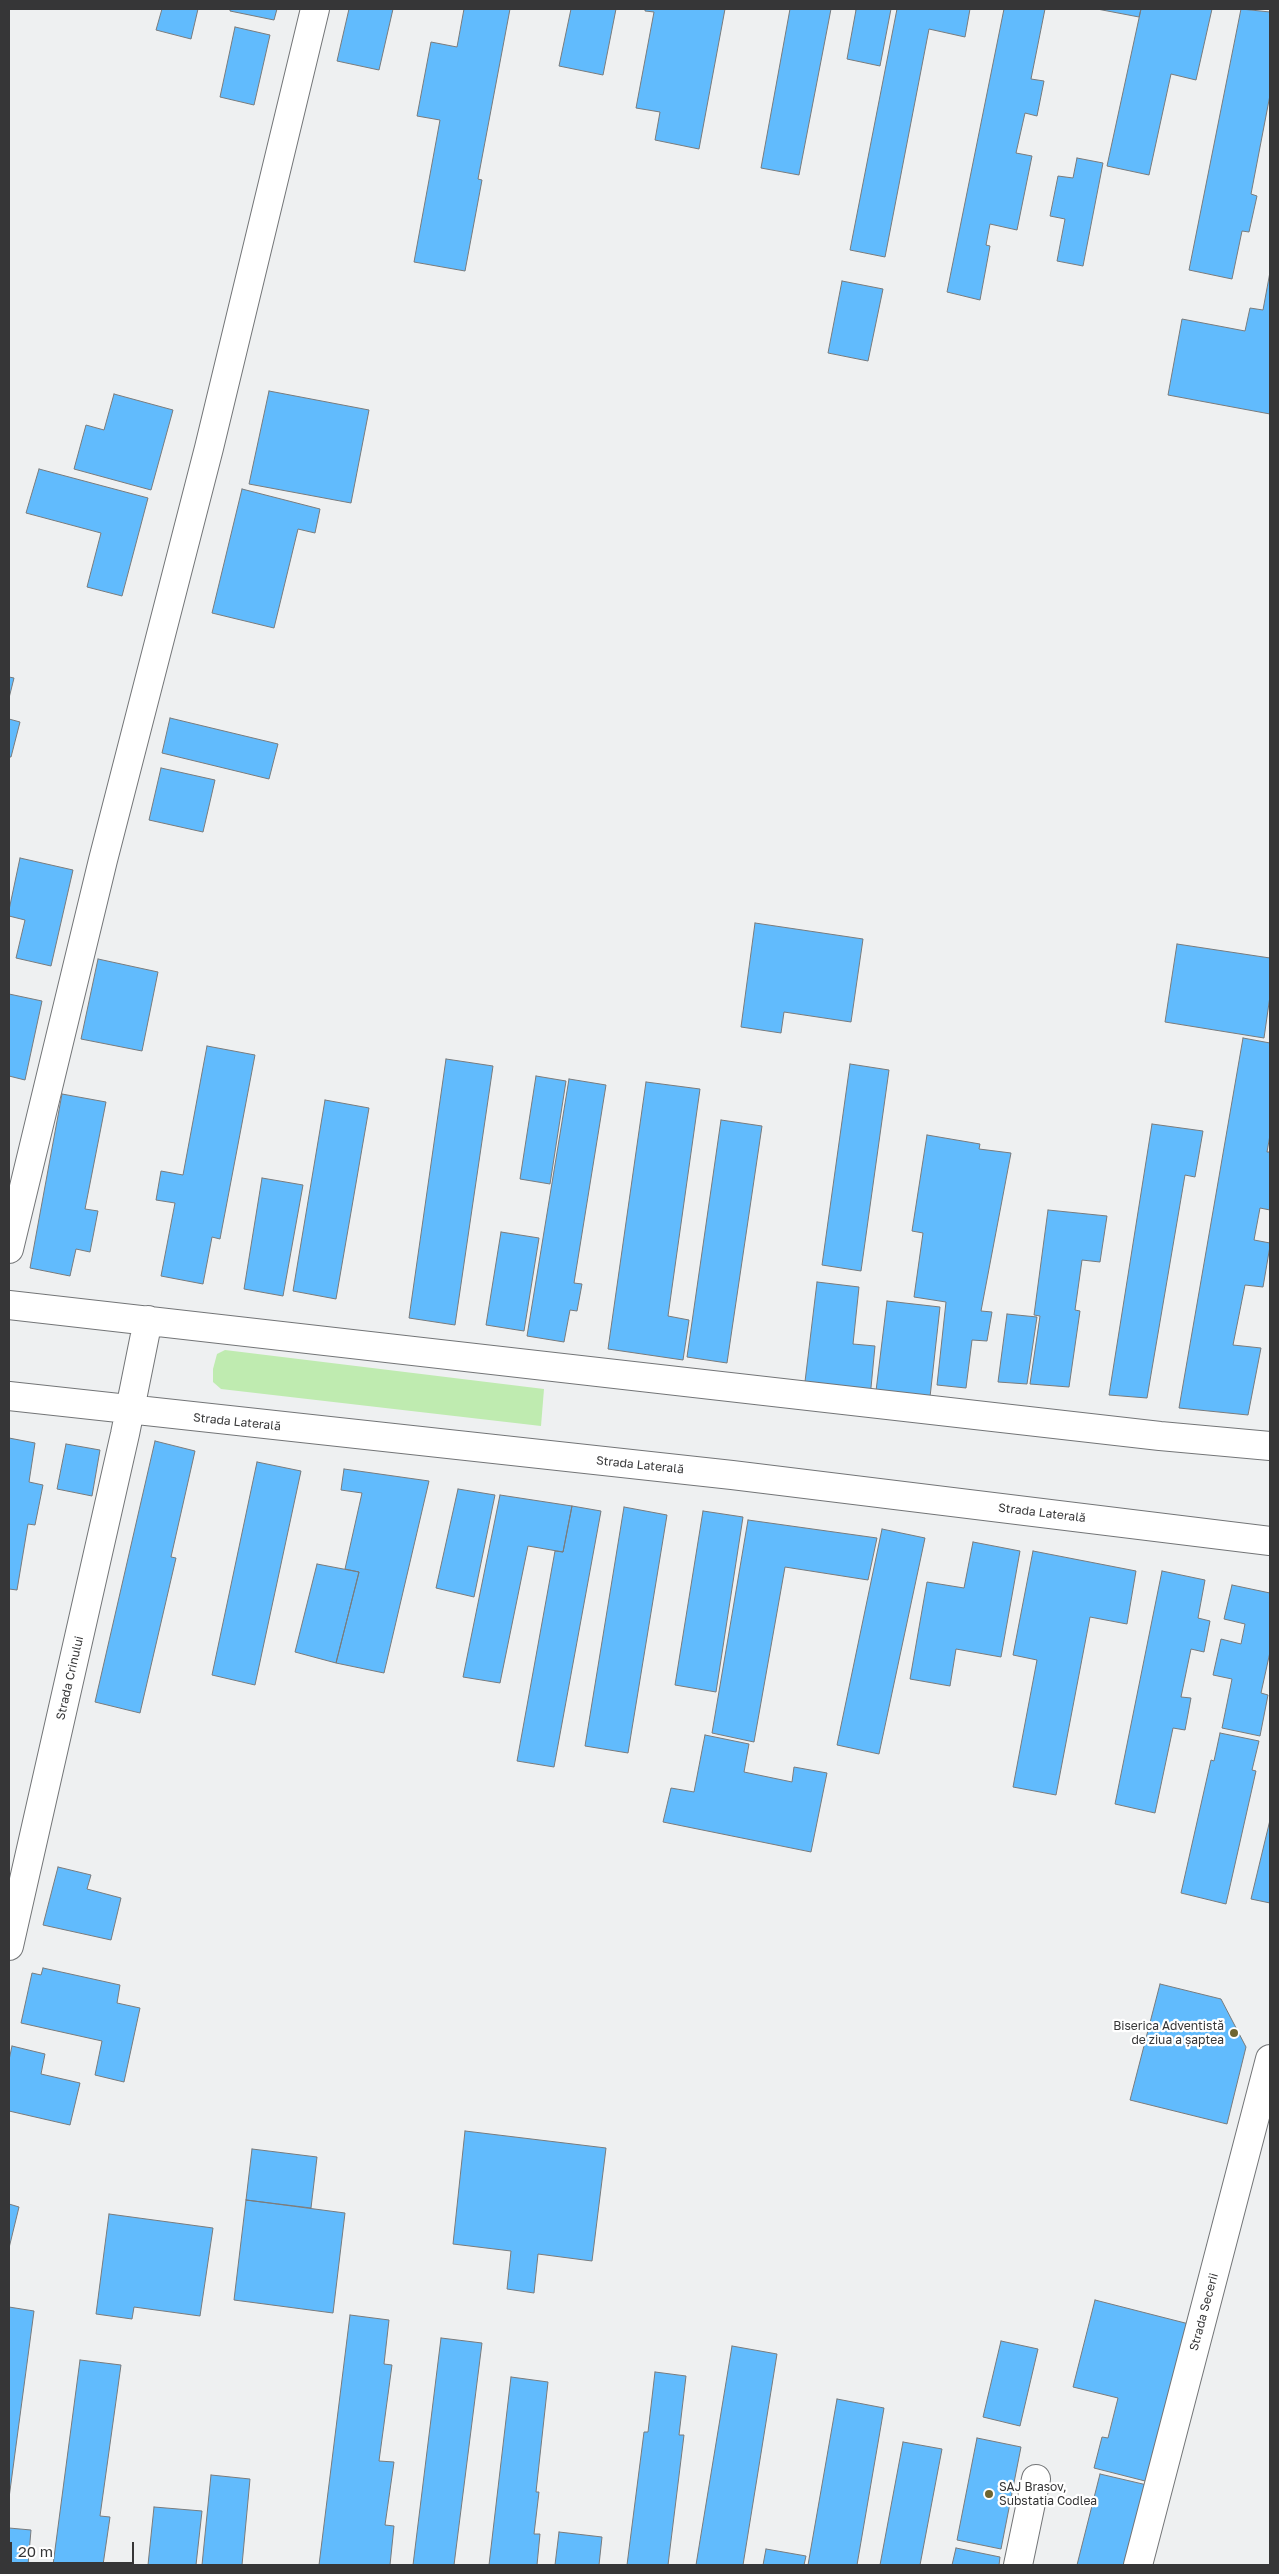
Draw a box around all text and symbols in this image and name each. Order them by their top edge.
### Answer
street label: Strada Laterală [192,1410,282,1434]
street label: Strada Laterală [595,1453,685,1477]
street label: Strada Laterală [997,1500,1087,1526]
street label: Strada Crinului [53,1635,87,1721]
place label: Biserica Adventistă de ziua a șaptea [1113,2019,1224,2047]
marker: Biserica Adventistă de ziua a șaptea [1228,2027,1240,2039]
street label: Strada Secerii [1187,2272,1221,2352]
place label: SAJ Brasov, Substatia Codlea [999,2480,1097,2508]
marker: SAJ Brasov, Substatia Codlea [983,2488,995,2500]
scale bar [12,2532,136,2564]
text: 20 m [18,2542,53,2560]

